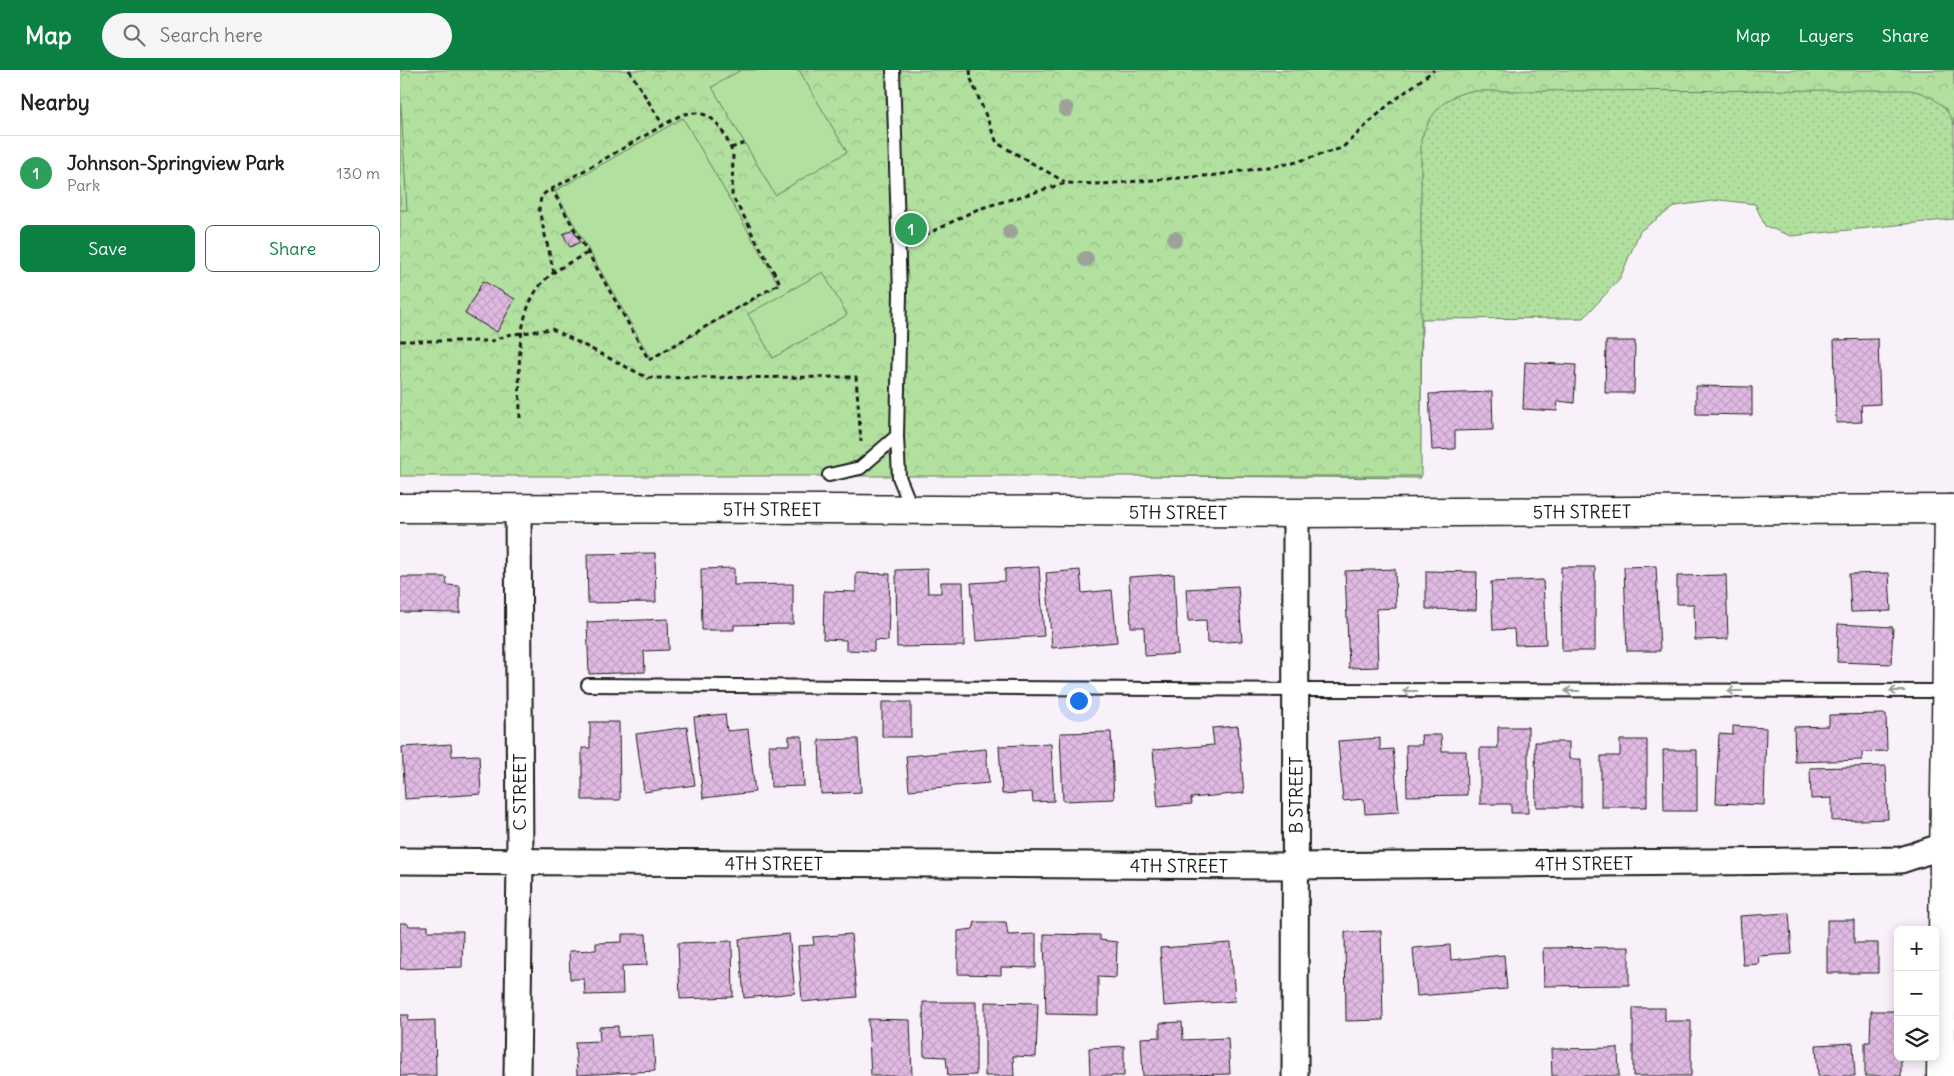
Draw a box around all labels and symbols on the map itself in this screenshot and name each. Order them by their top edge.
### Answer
pin: 1 [895,210,927,248]
street label: 5TH STREET [723,497,821,520]
street label: 5TH STREET [1533,499,1631,523]
street label: 5TH STREET [1129,500,1227,524]
one-way arrow [1402,686,1418,696]
one-way arrow [1565,686,1581,696]
one-way arrow [1727,686,1744,696]
one-way arrow [1890,686,1906,696]
your location [1066,688,1092,714]
street label: C STREET [508,753,531,831]
street label: B STREET [1284,756,1307,834]
street label: 4TH STREET [725,851,823,875]
street label: 4TH STREET [1535,851,1633,875]
street label: 4TH STREET [1130,854,1228,877]

